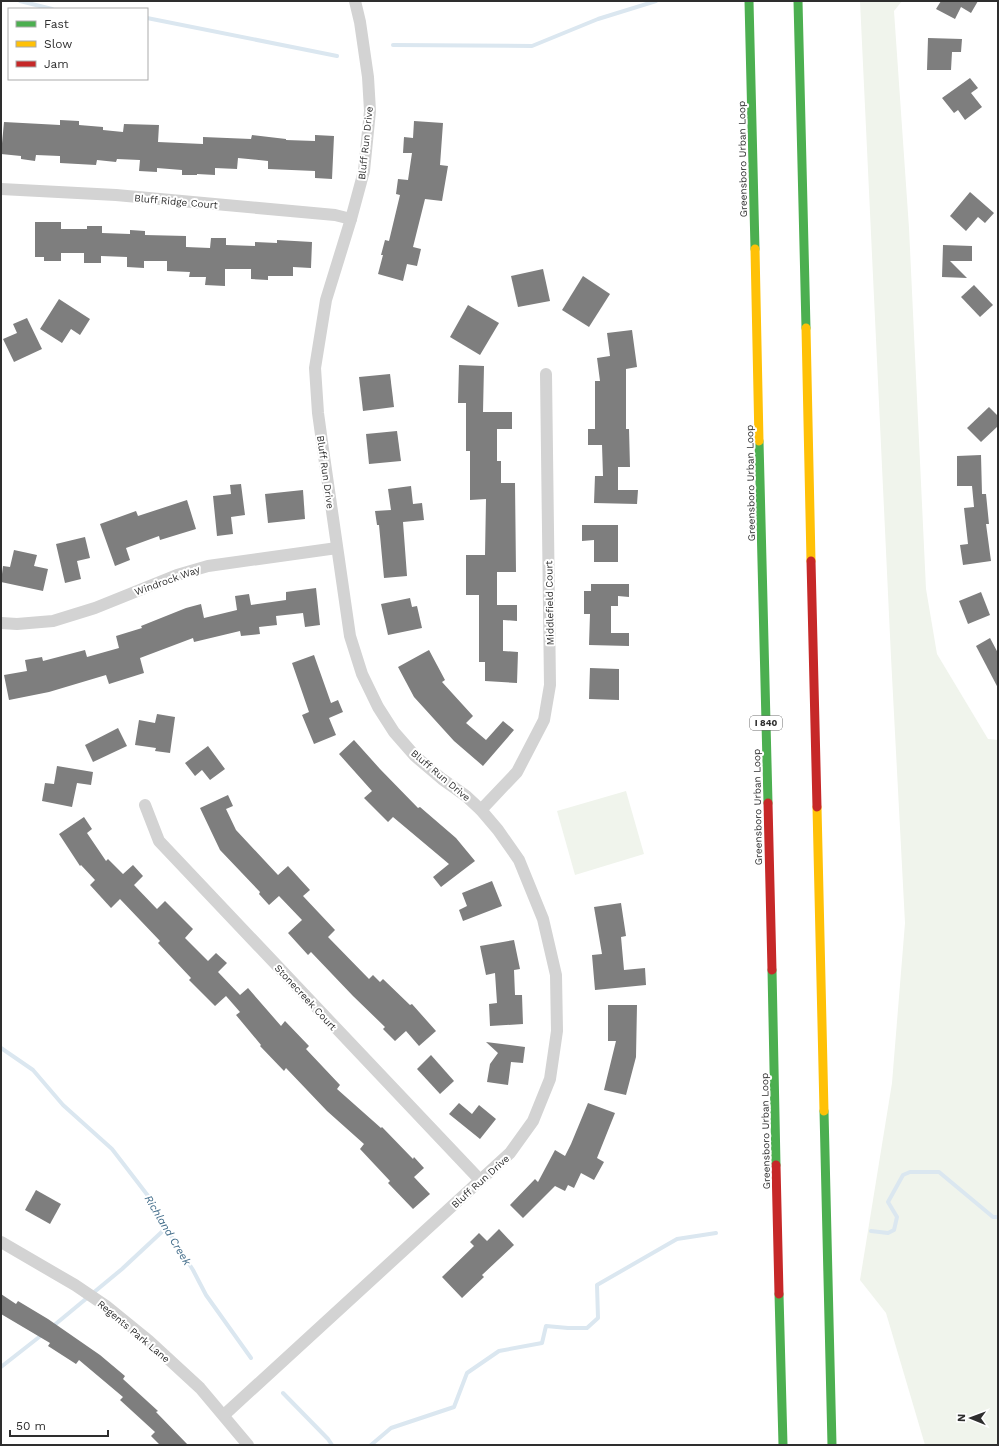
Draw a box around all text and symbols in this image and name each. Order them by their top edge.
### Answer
legend [8,8,148,80]
text: Fast [44,17,69,31]
text: Slow [44,37,72,51]
text: Jam [44,57,69,71]
street label: Greensboro Urban Loop [736,101,749,217]
street label: Bluff Run Drive [356,106,375,180]
street label: Bluff Ridge Court [134,192,219,211]
street label: Greensboro Urban Loop [744,425,757,541]
street label: Bluff Run Drive [315,435,336,510]
street label: Middlefield Court [543,560,556,645]
street label: Windrock Way [133,563,202,597]
road number: I 840 [750,716,782,730]
street label: Bluff Run Drive [409,747,473,803]
street label: Greensboro Urban Loop [751,749,764,865]
street label: Stonecreek Court [272,962,339,1033]
street label: Greensboro Urban Loop [759,1073,772,1189]
street label: Bluff Run Drive [449,1152,512,1210]
water label: Richland Creek [142,1193,194,1268]
street label: Regents Park Lane [95,1298,172,1365]
north arrow [951,1398,991,1438]
scale bar [10,1412,108,1438]
text: N [955,1414,968,1422]
text: 50 m [16,1419,46,1433]

